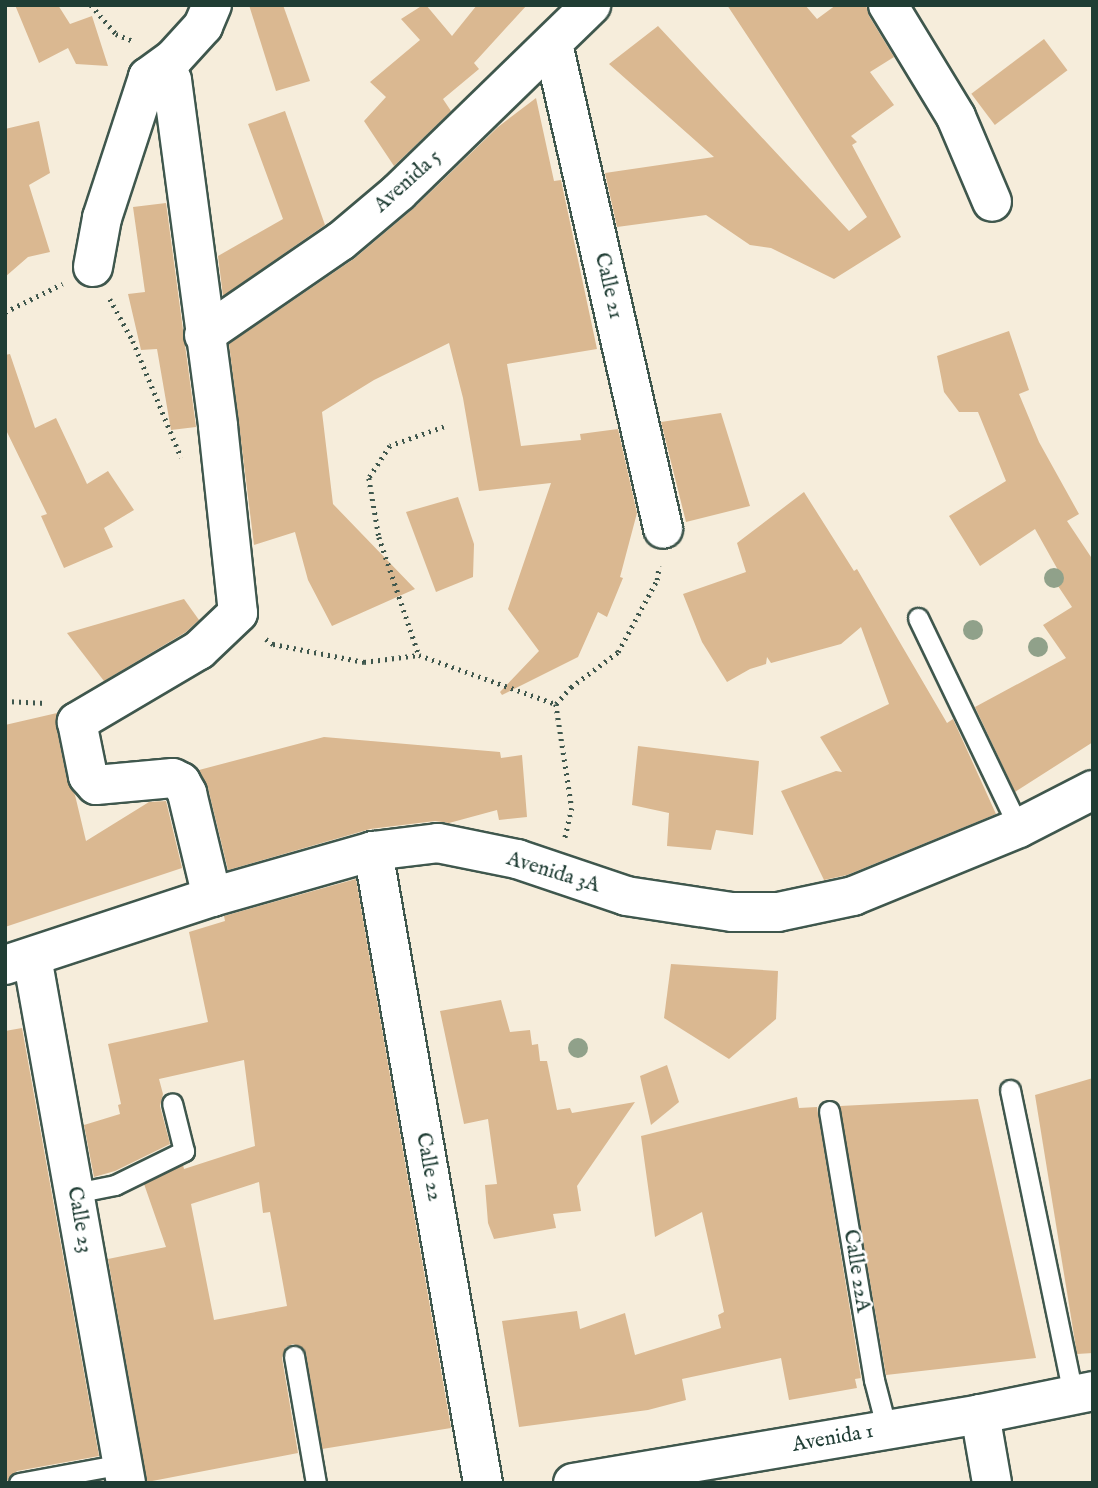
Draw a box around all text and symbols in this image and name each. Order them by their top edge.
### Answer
street label: Avenida 5 [369,145,447,219]
street label: Calle 21 [588,250,628,322]
street label: Avenida 3A [503,847,603,899]
street label: Calle 22 [410,1131,446,1203]
street label: Calle 23 [61,1185,97,1255]
street label: Calle 22A [837,1228,875,1314]
street label: Avenida 1 [790,1419,876,1459]

